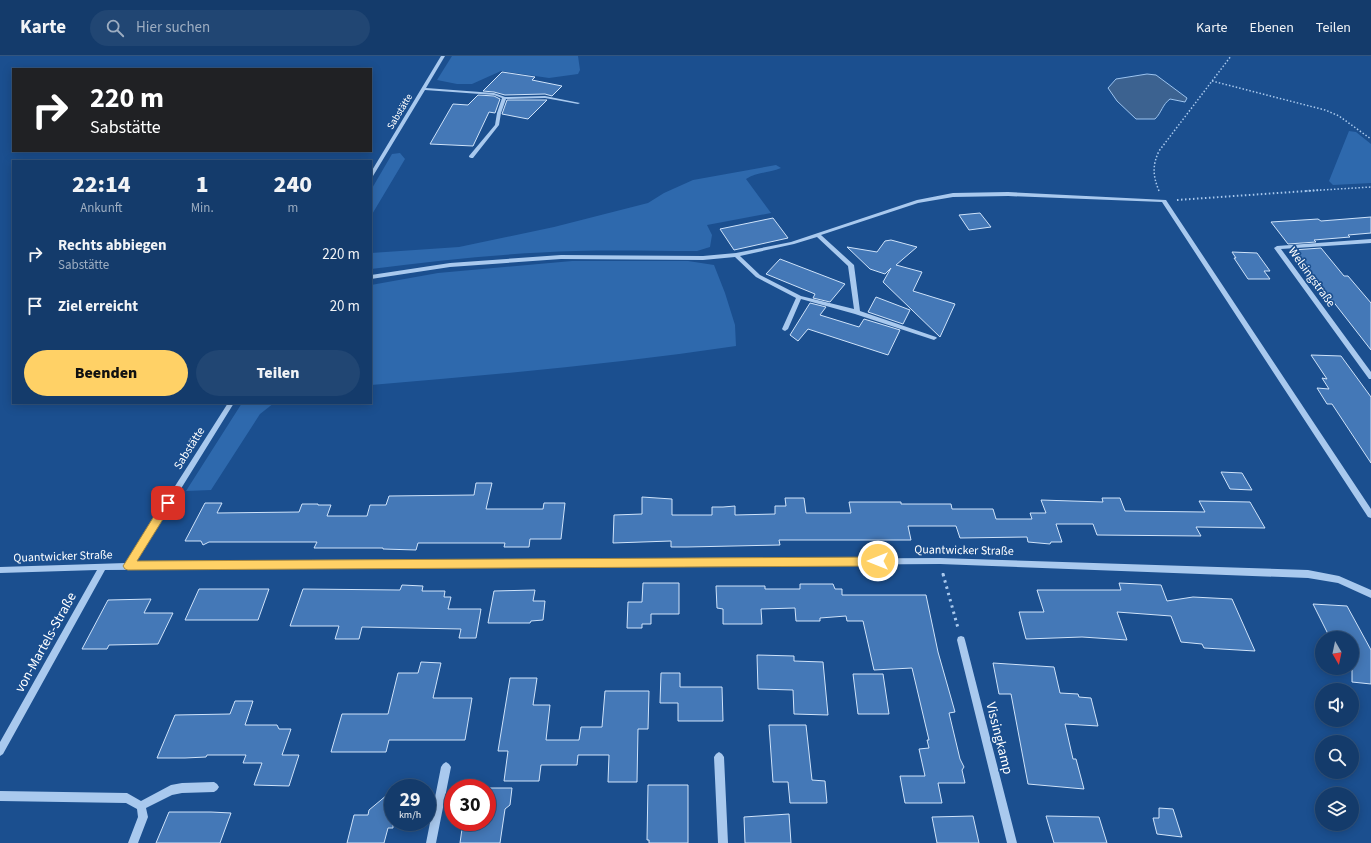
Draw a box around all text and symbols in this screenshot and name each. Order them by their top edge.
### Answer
search box [90,10,370,46]
text: Karte [20,14,66,41]
icon: search [104,17,126,39]
text: Hier suchen [136,17,210,38]
text: Karte [1196,18,1228,38]
text: Ebenen [1250,18,1294,38]
text: Teilen [1316,18,1351,38]
text: 220 m [90,78,164,118]
icon: right [24,84,76,136]
street label: Sabstätte [384,91,416,132]
text: Sabstätte [90,115,161,140]
text: 22:14 [72,167,131,202]
text: 1 [196,167,209,202]
text: 240 [274,167,312,202]
text: Ankunft [80,199,122,217]
text: Min. [191,199,214,217]
text: m [287,199,298,217]
text: Rechts abbiegen [58,235,167,256]
icon: right [24,243,46,265]
text: 220 m [322,244,360,265]
street label: Welsingstraße [1284,244,1339,311]
text: Sabstätte [58,256,109,274]
icon: arrive [24,295,46,317]
text: Ziel erreicht [58,296,138,317]
text: 20 m [330,296,360,317]
button: Beenden [24,350,188,396]
button: Teilen [196,350,360,396]
street label: Sabstätte [170,424,209,473]
pin [151,486,185,520]
icon: arrive [157,492,179,514]
position arrow [857,540,899,582]
street label: Quantwicker Straße [914,541,1014,560]
street label: Quantwicker Straße [13,546,113,567]
street label: von-Martels-Straße [10,589,82,696]
north arrow [1315,631,1359,675]
map controls [1315,631,1359,831]
button: sound [1315,683,1359,727]
street label: Vissingkamp [980,700,1018,777]
button: search [1315,735,1359,779]
speed limit sign: 30 [444,779,496,831]
text: 29 [399,786,421,814]
button: layers [1315,787,1359,831]
text: km/h [399,808,421,822]

